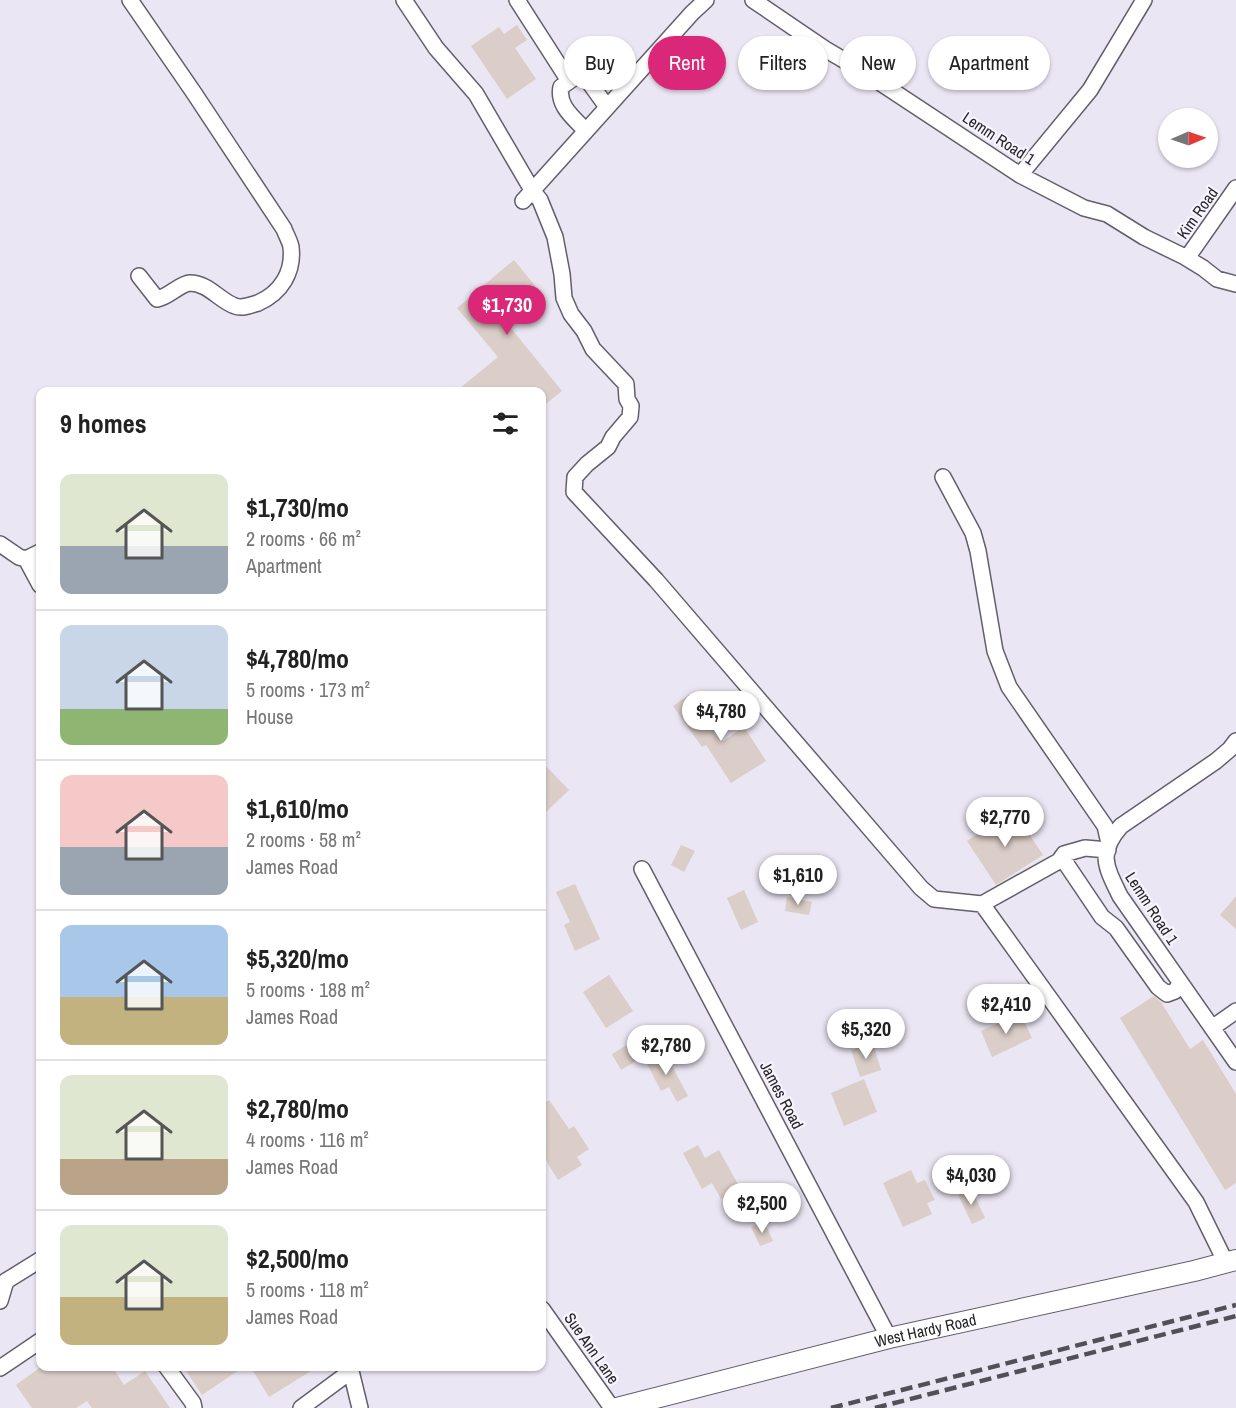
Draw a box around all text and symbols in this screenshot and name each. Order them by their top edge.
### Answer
chip: Buy [564,36,636,90]
chip: Rent [648,36,726,90]
chip: Filters [738,36,828,90]
chip: New [840,36,916,90]
chip: Apartment [928,36,1050,90]
street label: Lemm Road 1 [958,106,1040,170]
north arrow [1158,108,1218,168]
map controls [1158,108,1218,168]
street label: Kim Road [1171,183,1223,243]
pin: $1,730 [458,285,556,336]
text: $1,730 [482,291,532,318]
text: 9 homes [60,406,147,441]
icon: filters [489,407,522,440]
text: $1,730/mo [246,490,349,525]
icon: home [108,498,180,570]
text: 2 rooms · 66 m² [246,525,361,552]
text: Apartment [246,552,322,579]
text: $4,780/mo [246,641,349,676]
icon: home [108,649,180,721]
text: 5 rooms · 173 m² [246,676,370,703]
pin: $4,780 [672,691,770,742]
text: $4,780 [696,697,746,724]
text: House [246,703,293,730]
text: $1,610/mo [246,791,349,826]
pin: $2,770 [956,797,1054,848]
icon: home [108,799,180,871]
text: $2,770 [980,803,1030,830]
text: 2 rooms · 58 m² [246,826,361,853]
text: James Road [246,853,338,880]
pin: $1,610 [749,855,847,906]
text: $1,610 [773,861,823,888]
street label: Lemm Road 1 [1120,867,1184,949]
text: $5,320/mo [246,941,349,976]
icon: home [108,949,180,1021]
text: 5 rooms · 188 m² [246,976,370,1003]
pin: $2,410 [957,984,1055,1035]
text: $2,410 [981,990,1031,1017]
text: James Road [246,1003,338,1030]
pin: $5,320 [817,1009,915,1060]
text: $5,320 [841,1015,891,1042]
pin: $2,780 [617,1025,715,1076]
text: $2,780 [641,1031,691,1058]
street label: James Road [755,1057,809,1133]
text: $2,780/mo [246,1091,349,1126]
icon: home [108,1099,180,1171]
text: 4 rooms · 116 m² [246,1126,369,1153]
text: James Road [246,1153,338,1180]
pin: $4,030 [922,1155,1020,1206]
text: $4,030 [946,1161,996,1188]
pin: $2,500 [713,1183,811,1234]
text: $2,500 [737,1189,787,1216]
text: $2,500/mo [246,1241,349,1276]
icon: home [108,1249,180,1321]
text: 5 rooms · 118 m² [246,1276,369,1303]
text: James Road [246,1303,338,1330]
street label: Sue Ann Lane [559,1308,625,1388]
street label: West Hardy Road [872,1308,978,1352]

